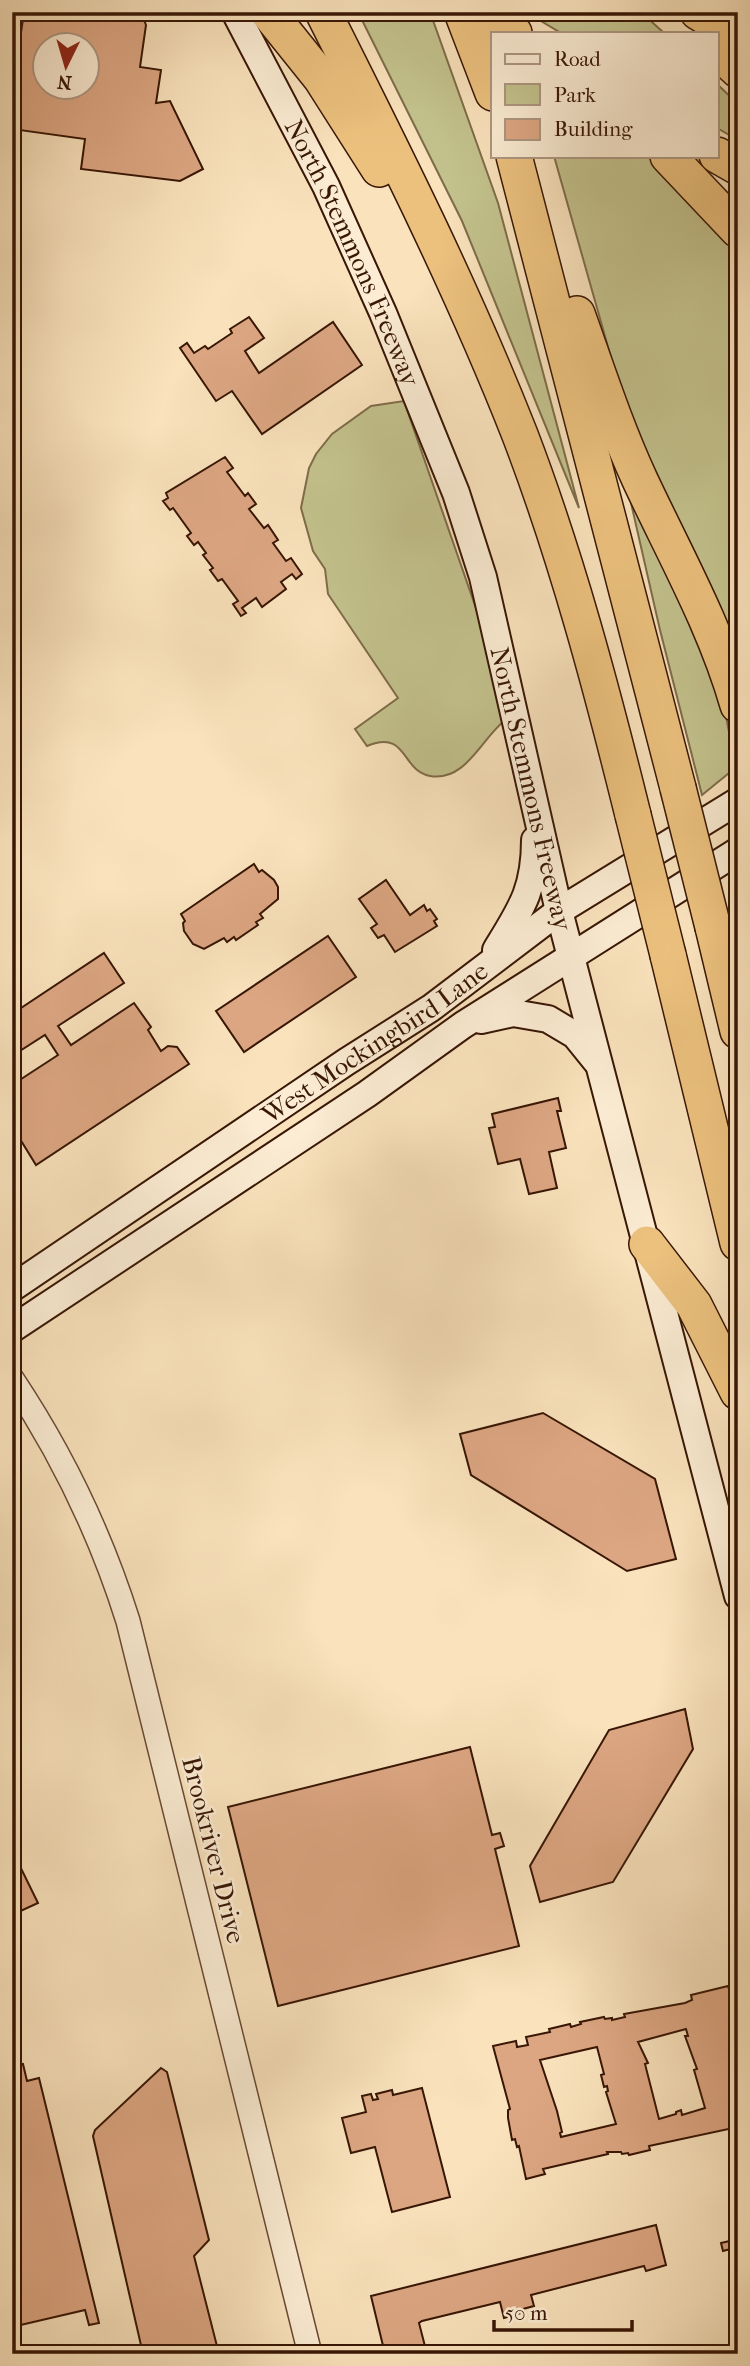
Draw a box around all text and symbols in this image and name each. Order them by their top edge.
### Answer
north arrow [32,32,102,102]
legend [491,32,718,158]
text: Road [554,47,601,71]
text: N [56,70,73,94]
text: Park [554,83,596,107]
street label: North Stemmons Freeway [278,114,426,392]
text: Building [554,117,633,141]
street label: North Stemmons Freeway [483,644,579,935]
street label: West Mockingbird Lane [255,955,494,1131]
street label: Brookriver Drive [175,1754,252,1947]
scale bar [494,2289,633,2333]
text: 50 m [505,2301,548,2325]

